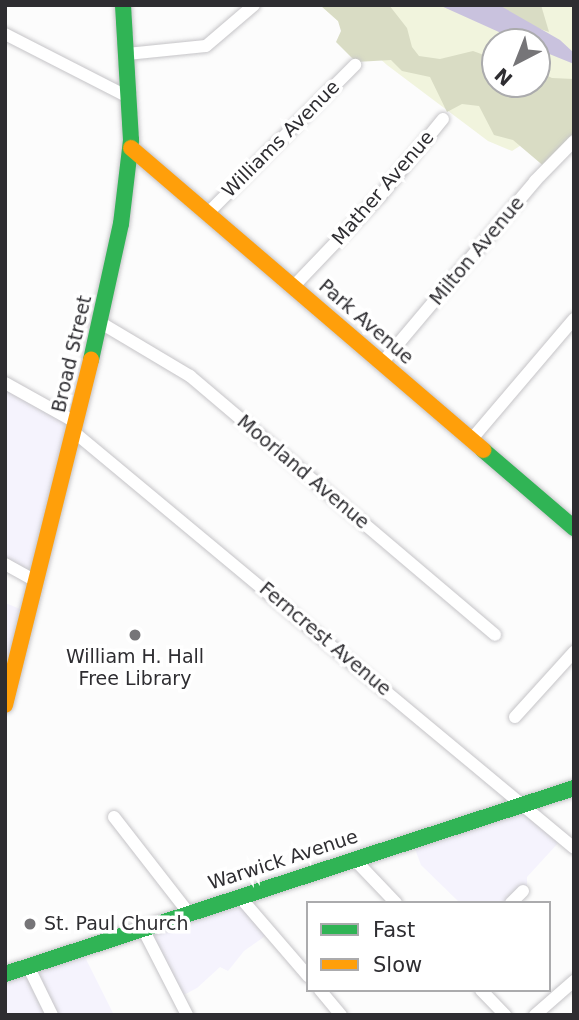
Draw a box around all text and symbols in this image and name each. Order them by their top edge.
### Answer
north arrow [481,28,551,98]
text: N [490,64,517,91]
street label: Williams Avenue [218,76,344,202]
street label: Mather Avenue [327,126,439,250]
street label: Milton Avenue [425,192,529,310]
street label: Park Avenue [314,275,418,369]
street label: Broad Street [47,293,97,415]
street label: Moorland Avenue [232,410,374,534]
street label: Ferncrest Avenue [255,577,395,701]
marker: William H. Hall Free Library [127,627,143,643]
place label: William H. Hall Free Library [66,646,204,690]
street label: Warwick Avenue [205,825,361,895]
legend [306,901,551,992]
place label: St. Paul Church [44,913,188,935]
marker: St. Paul Church [22,916,38,932]
text: Fast [373,918,415,942]
text: Slow [373,953,422,977]

